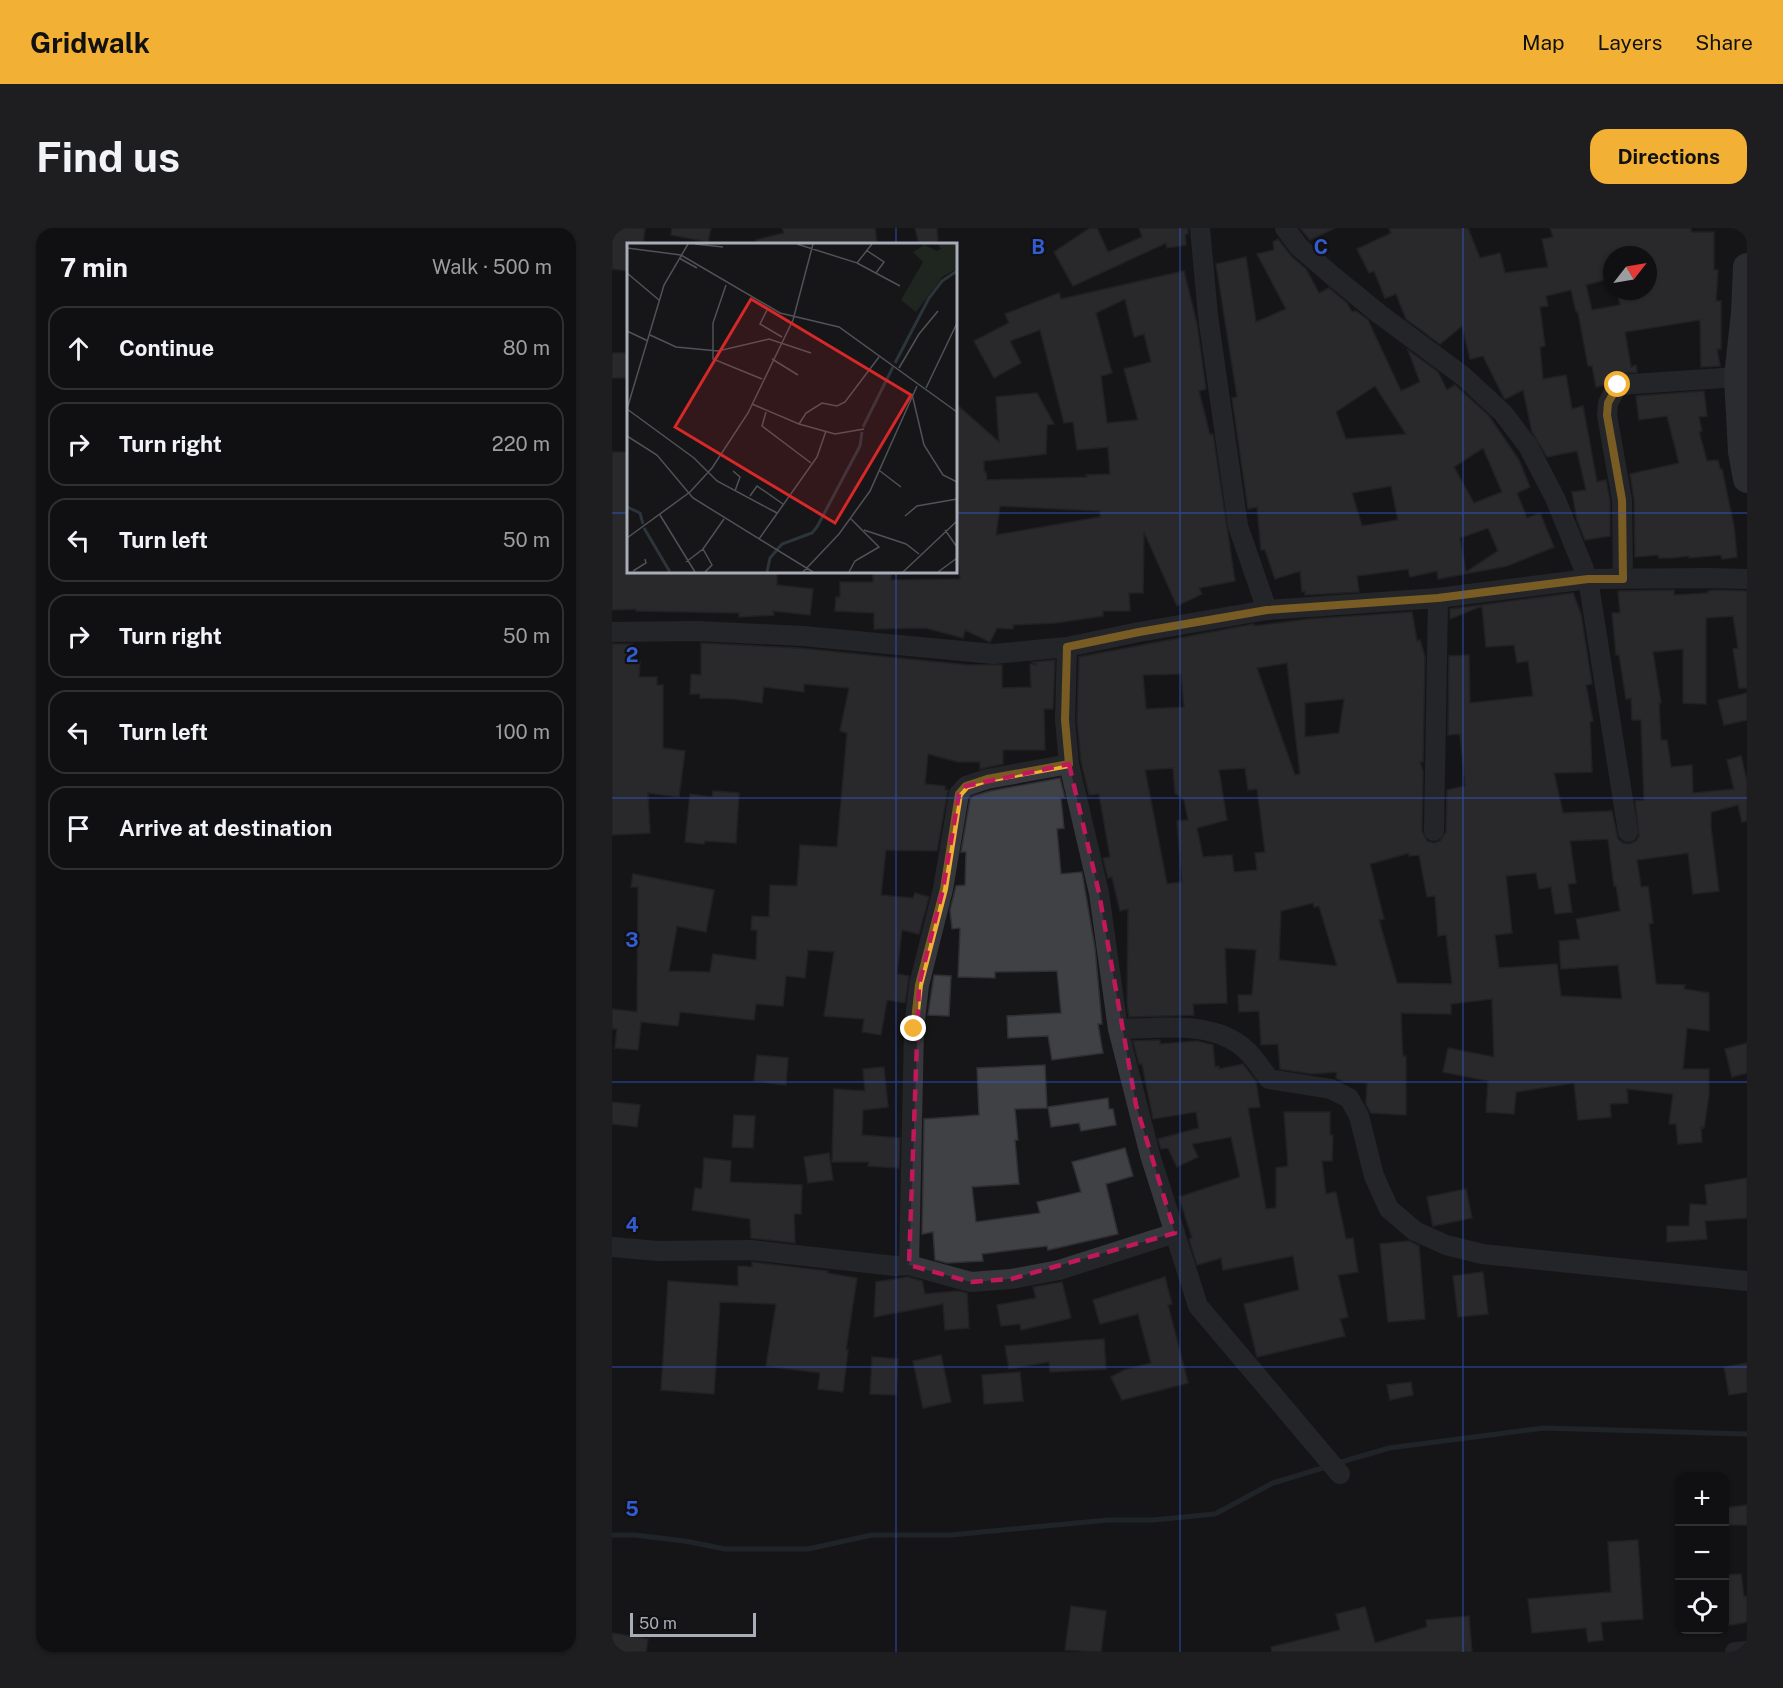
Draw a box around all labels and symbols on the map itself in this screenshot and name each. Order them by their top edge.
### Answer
text: B [1031,235,1045,259]
text: C [1314,235,1328,259]
inset map [627,243,957,573]
north arrow [1603,246,1657,300]
route start [1604,371,1630,397]
text: 2 [626,643,638,667]
text: 3 [625,928,639,952]
route end [900,1015,926,1041]
text: 4 [625,1213,639,1237]
text: 5 [625,1497,639,1521]
scale bar [630,1610,756,1638]

